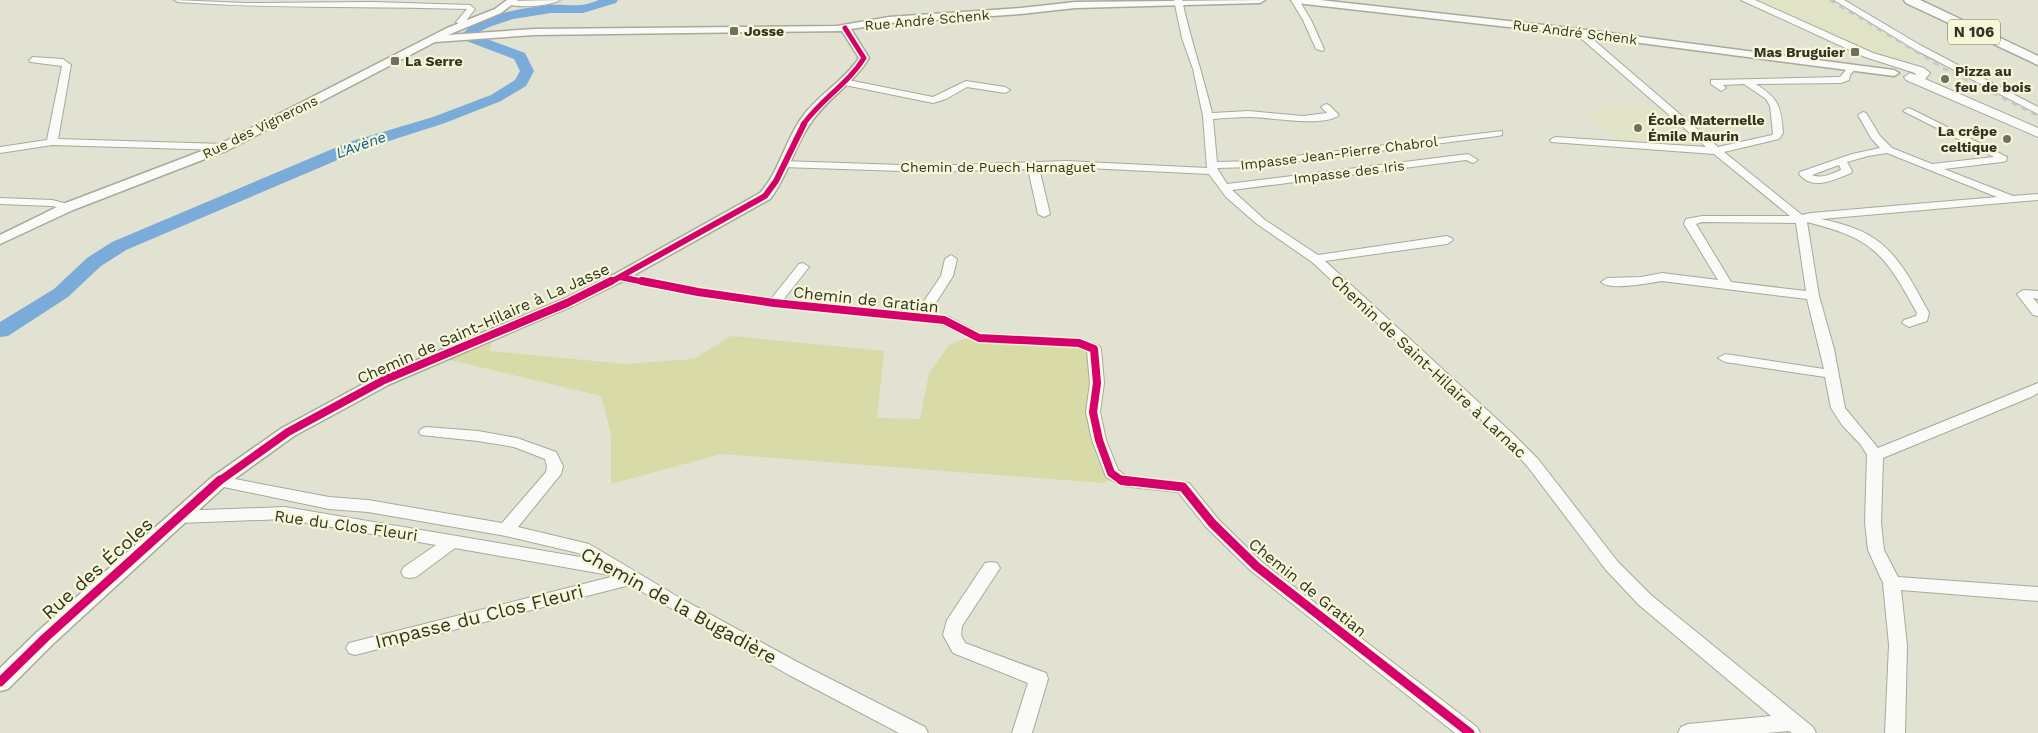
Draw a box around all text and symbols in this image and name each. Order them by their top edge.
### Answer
street label: Rue André Schenk [864,7,990,33]
street label: Rue André Schenk [1512,16,1638,48]
road number: N 106 [1948,20,2000,44]
place label: Josse [744,23,784,39]
marker: Josse [728,25,740,37]
place label: Mas Bruguier [1754,44,1845,60]
marker: Mas Bruguier [1849,46,1861,58]
place label: La Serre [405,53,463,69]
marker: La Serre [389,55,401,67]
place label: Pizza au feu de bois [1955,63,2032,95]
marker: Pizza au feu de bois [1939,73,1951,85]
street label: Rue des Vignerons [200,92,320,162]
place label: École Maternelle Émile Maurin [1648,112,1765,144]
marker: École Maternelle Émile Maurin [1632,122,1644,134]
place label: La crêpe celtique [1938,123,1997,155]
water label: L'Avène [334,128,388,162]
street label: Impasse Jean-Pierre Chabrol [1239,133,1439,173]
marker: La crêpe celtique [2001,133,2013,145]
street label: Impasse des Iris [1293,157,1405,187]
street label: Chemin de Puech Harnaguet [900,159,1096,175]
street label: Chemin de Saint-Hilaire à La Jasse [354,259,612,388]
street label: Chemin de Saint-Hilaire à Larnac [1327,271,1530,462]
street label: Chemin de Gratian [792,282,940,317]
street label: Rue du Clos Fleuri [273,506,419,545]
street label: Rue des Écoles [37,512,158,624]
street label: Chemin de Gratian [1245,534,1370,641]
street label: Chemin de la Bugadière [577,542,781,669]
street label: Impasse du Clos Fleuri [373,579,585,653]

